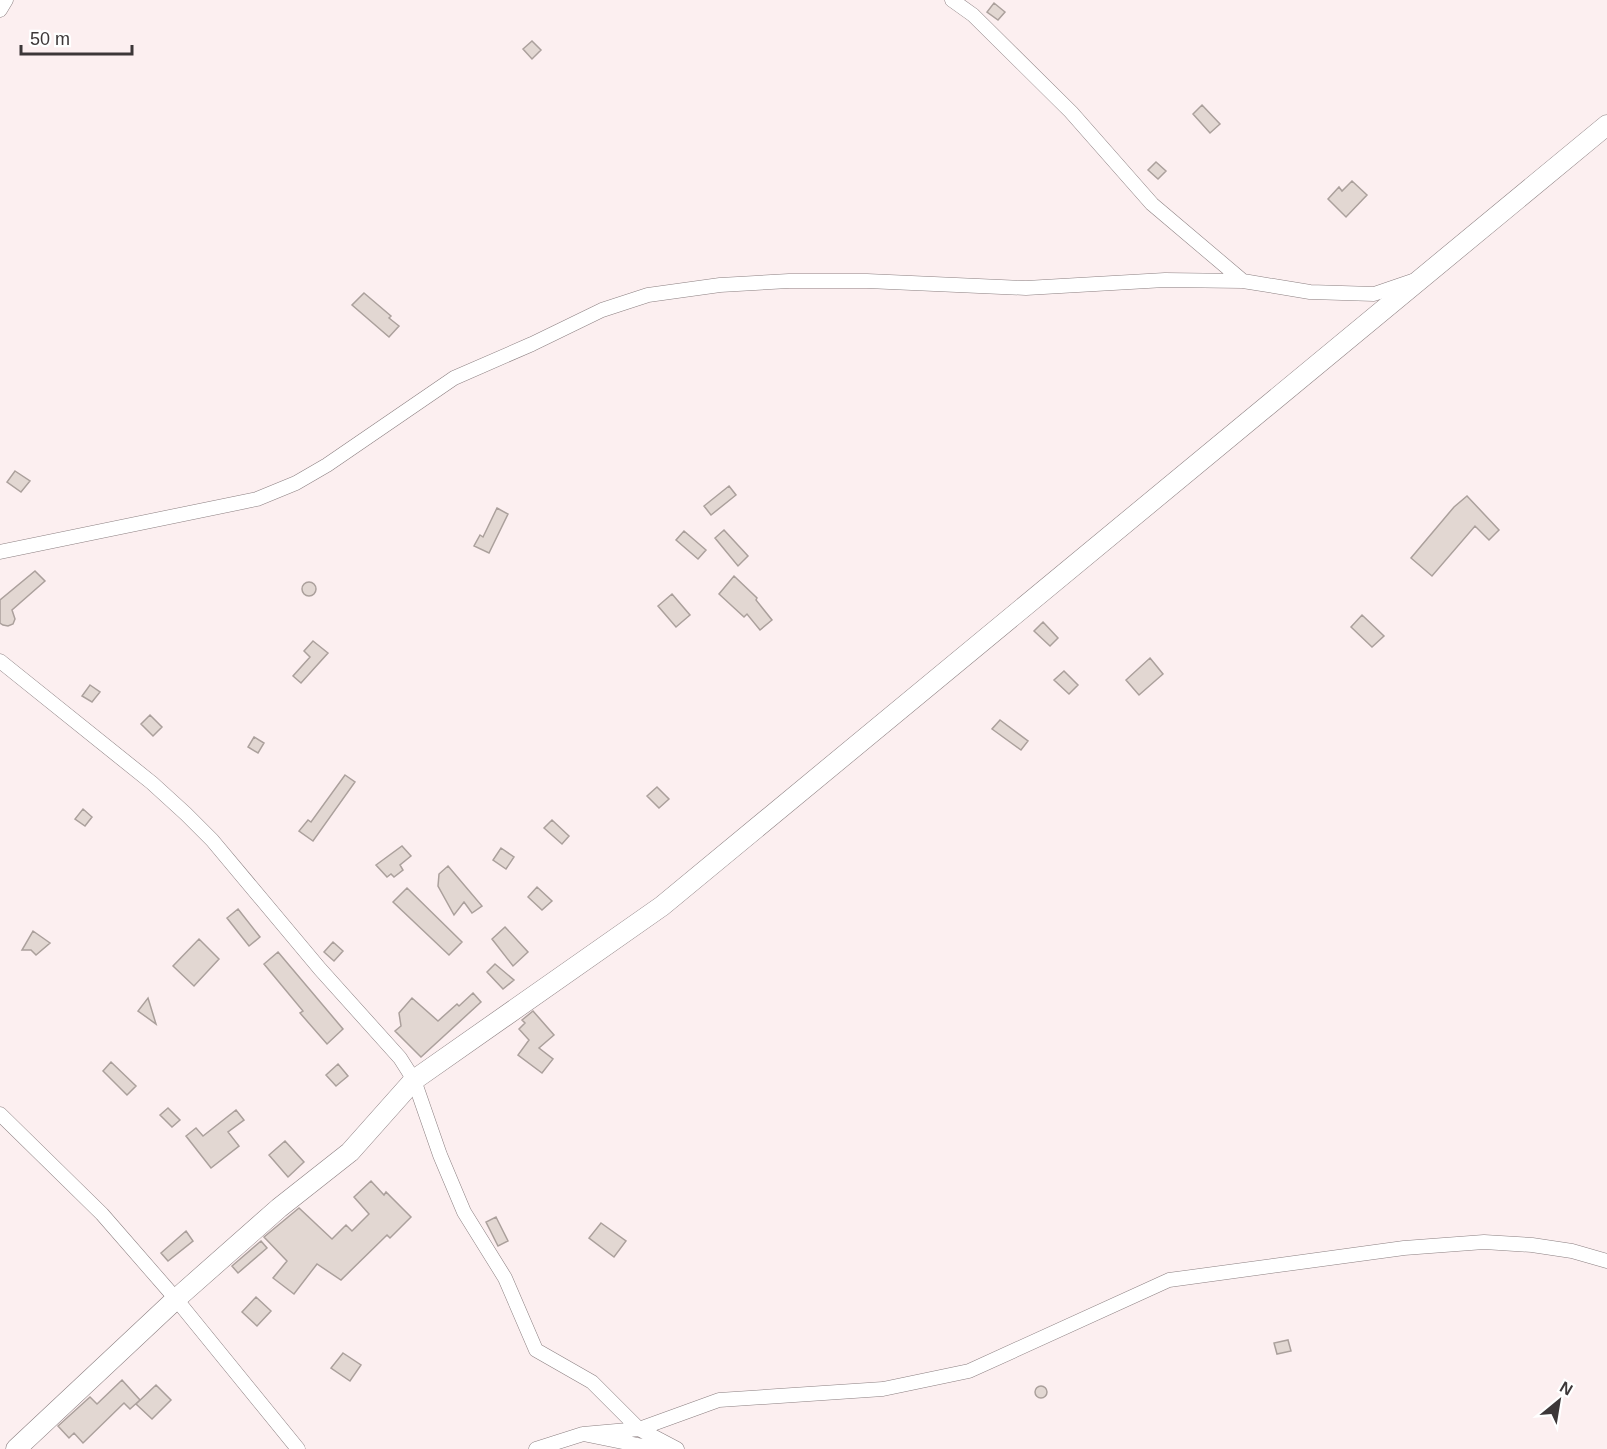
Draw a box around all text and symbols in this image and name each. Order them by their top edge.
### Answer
scale bar [21,18,132,56]
text: 50 m [30,29,70,49]
north arrow [1529,1371,1589,1431]
text: N [1557,1378,1576,1399]

